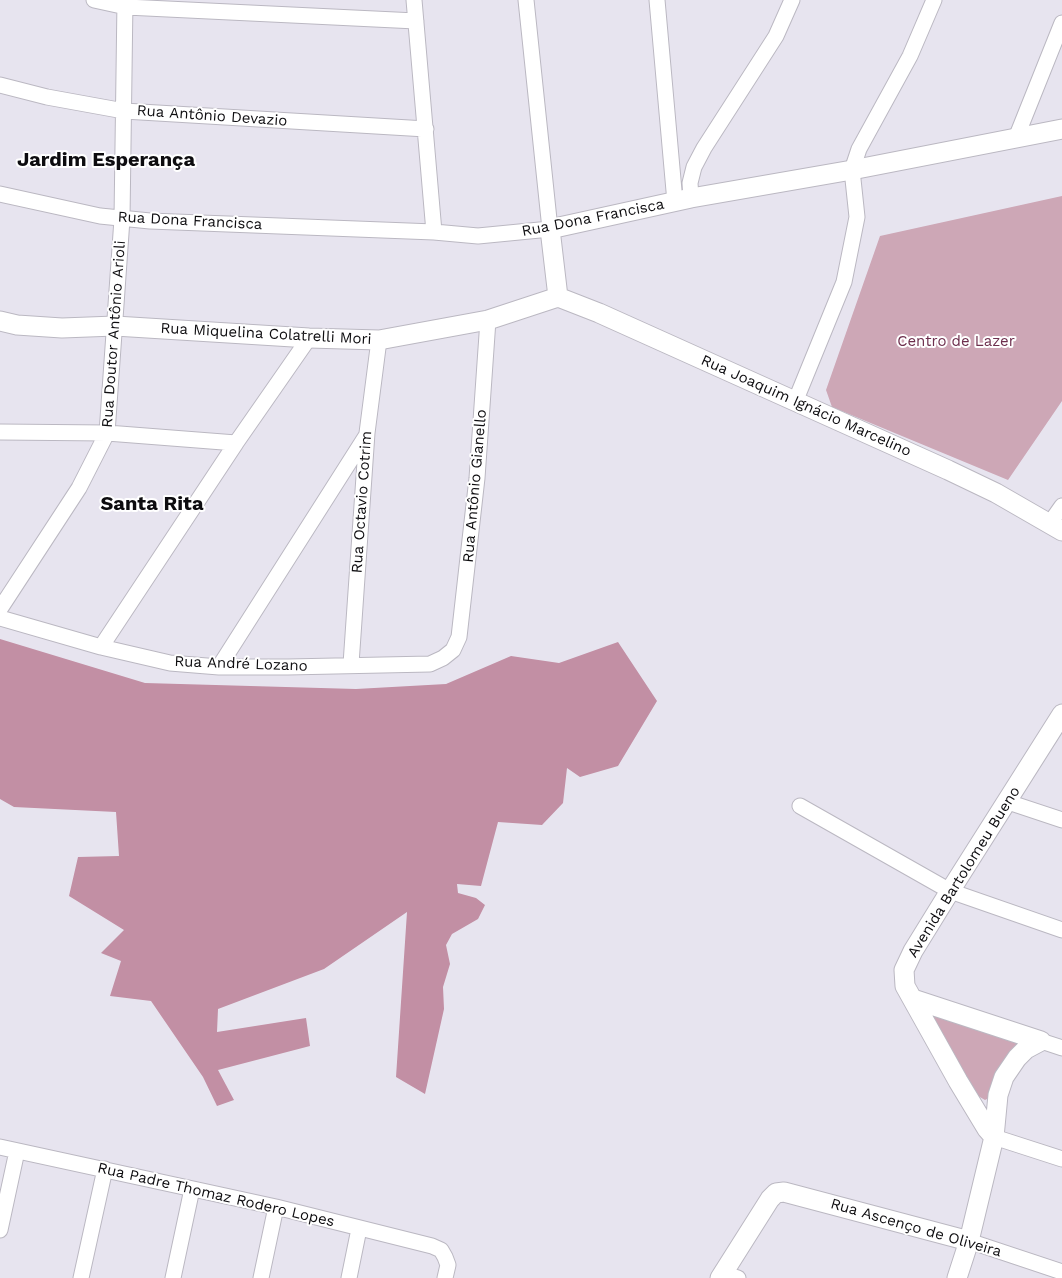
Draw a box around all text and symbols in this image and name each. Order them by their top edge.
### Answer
street label: Rua Antônio Devazio [136,102,288,130]
district label: Jardim Esperança [17,148,195,172]
street label: Rua Dona Francisca [520,195,666,241]
street label: Rua Dona Francisca [117,208,263,234]
street label: Rua Doutor Antônio Arioli [98,240,130,428]
street label: Rua Miquelina Colatrelli Mori [160,319,372,349]
park label: Centro de Lazer [897,333,1015,351]
street label: Rua Joaquim Ignácio Marcelino [698,351,914,461]
street label: Rua Antônio Gianello [459,409,491,563]
street label: Rua Octavio Cotrim [348,430,376,574]
district label: Santa Rita [101,492,203,516]
street label: Rua André Lozano [174,653,308,675]
street label: Avenida Bartolomeu Bueno [904,783,1024,961]
street label: Rua Padre Thomaz Rodero Lopes [96,1159,336,1231]
street label: Rua Ascenço de Oliveira [828,1195,1004,1261]

